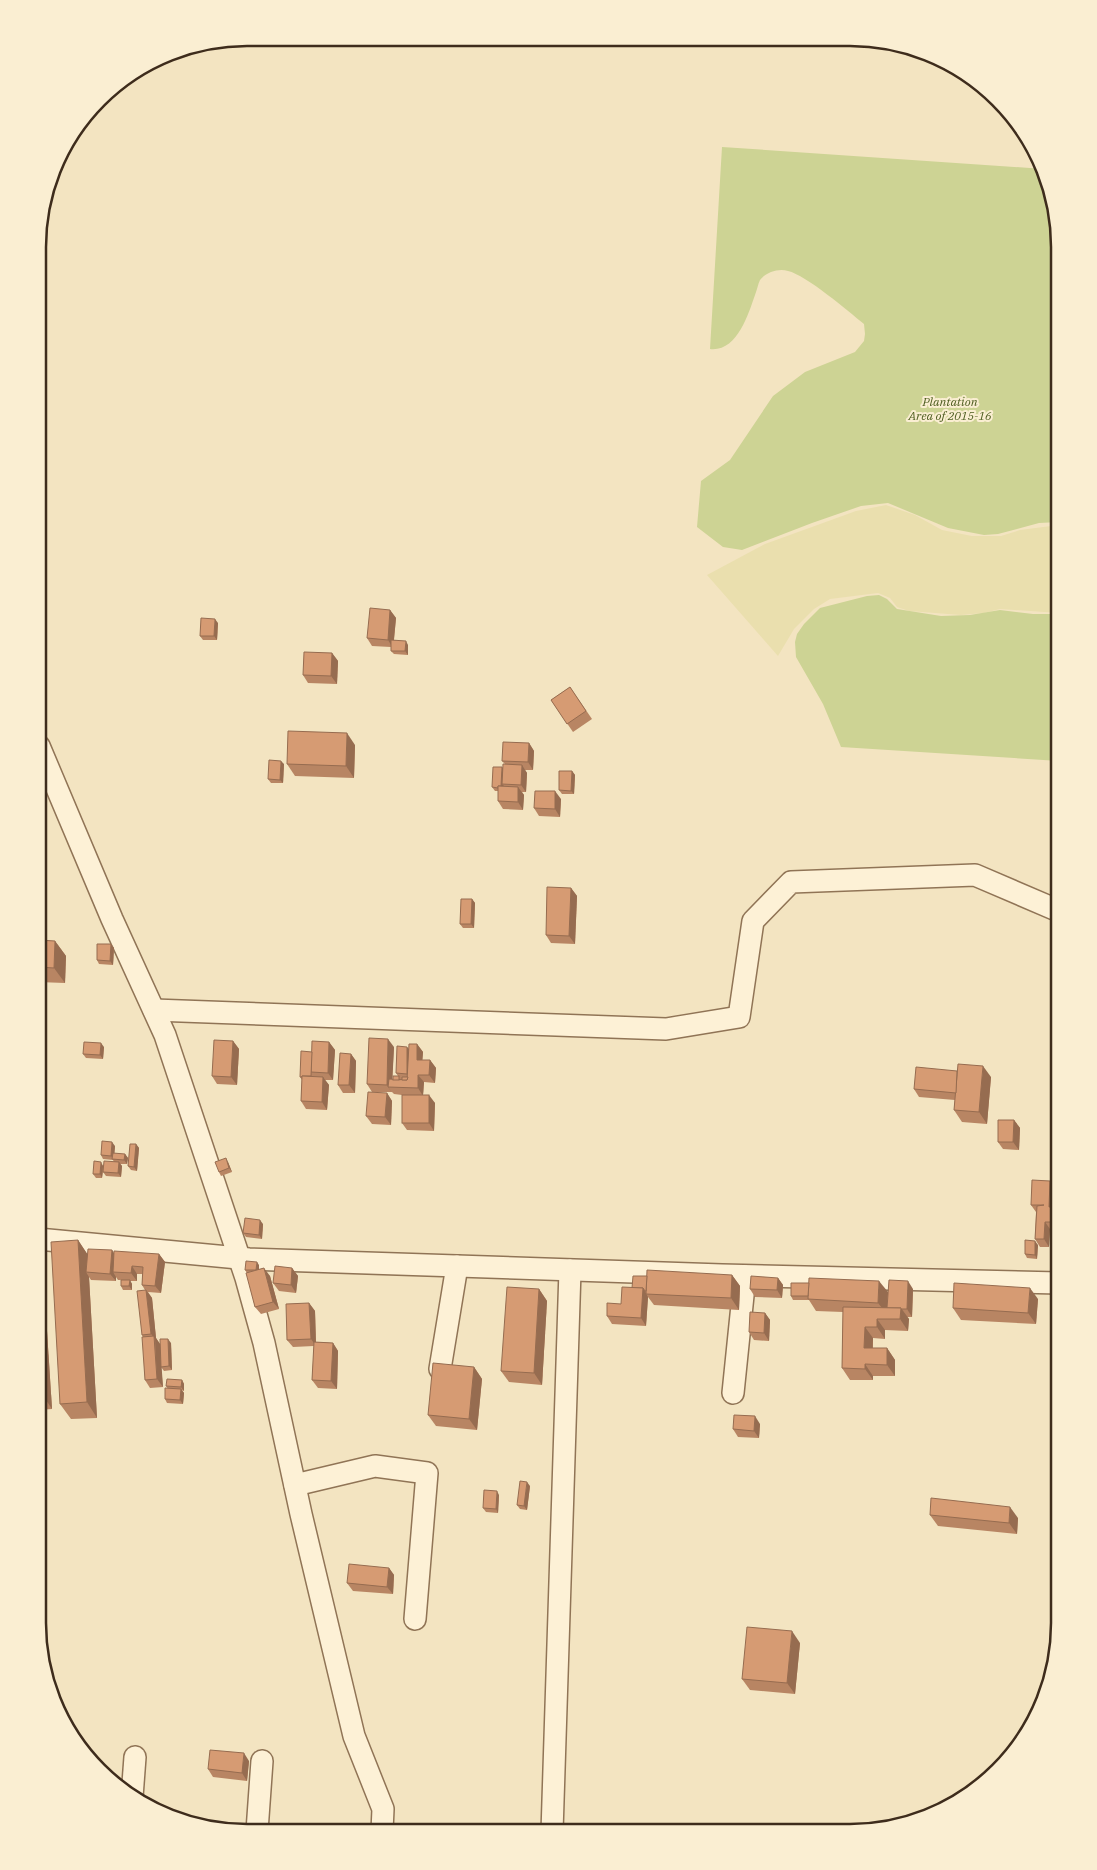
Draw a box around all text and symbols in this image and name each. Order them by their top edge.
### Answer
park label: Plantation Area of 2015-16 [907,394,992,423]

